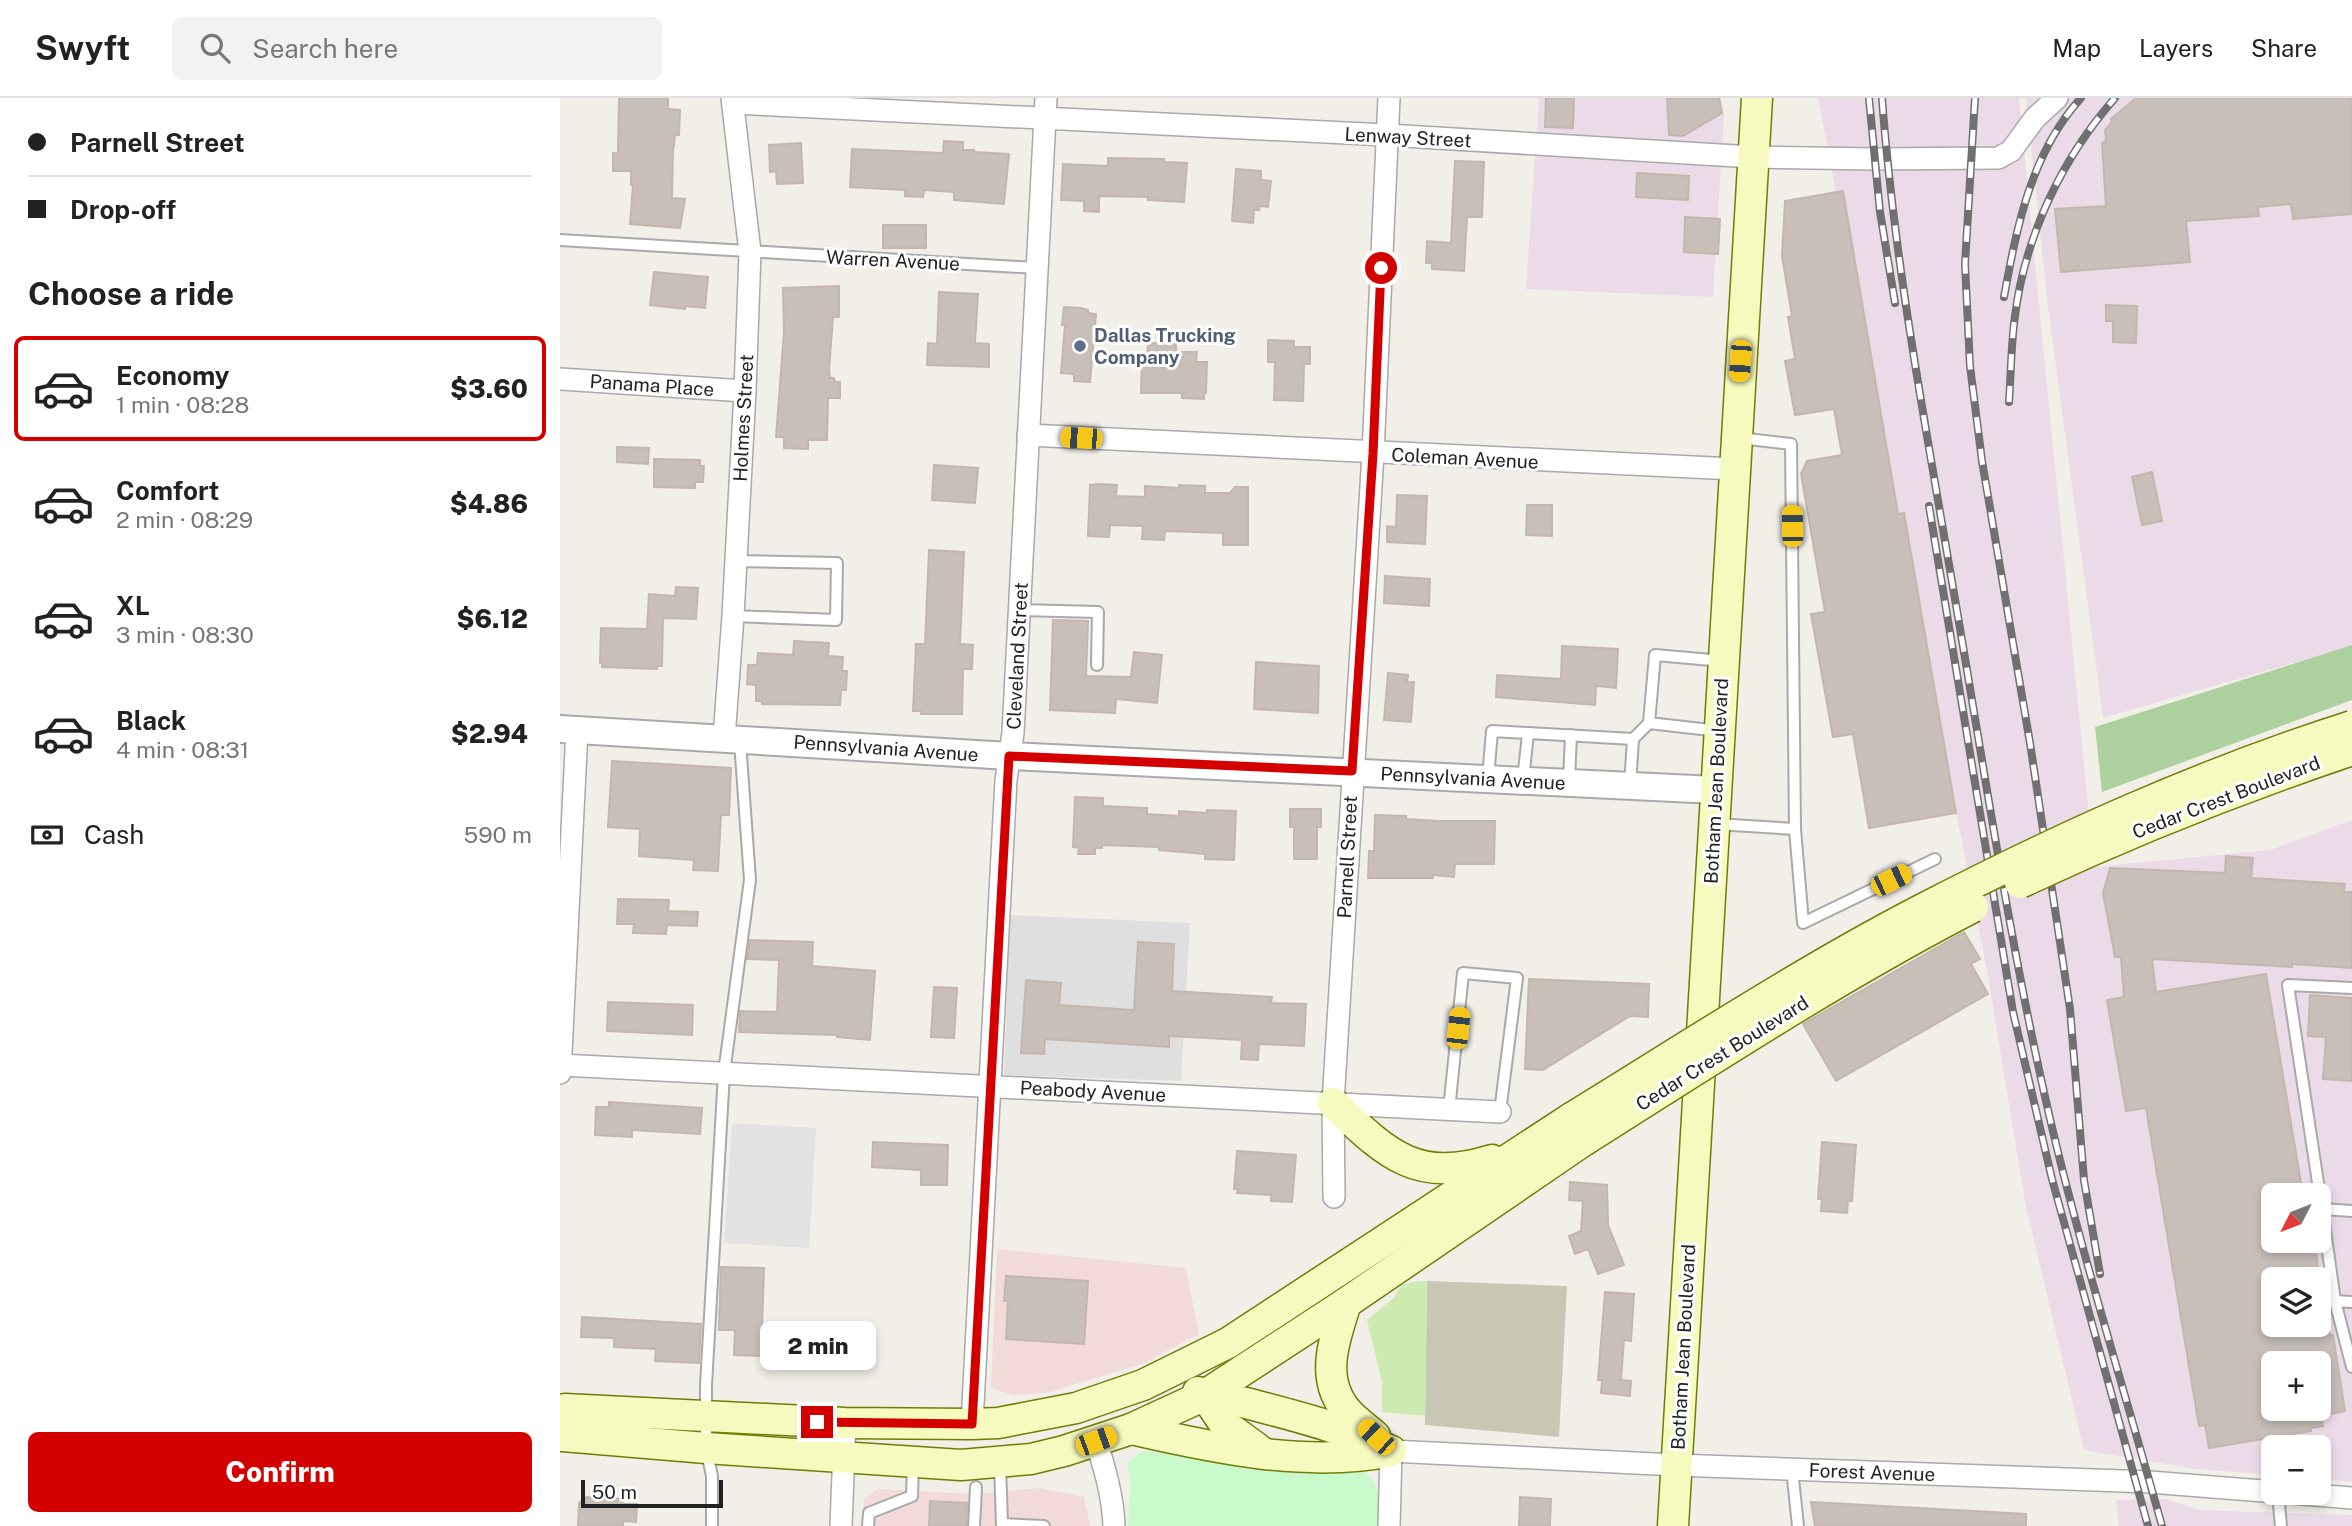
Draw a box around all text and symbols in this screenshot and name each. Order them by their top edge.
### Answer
search box [172,17,662,80]
text: Swyft [35,29,130,67]
icon: search [196,29,234,67]
text: Search here [252,33,398,64]
text: Map [2052,34,2101,62]
text: Layers [2139,34,2213,62]
text: Share [2251,34,2317,62]
street label: Lenway Street [1344,123,1472,151]
text: Parnell Street [70,127,245,158]
text: Drop-off [70,194,176,225]
street label: Warren Avenue [825,246,961,274]
route start [1365,252,1397,284]
text: Choose a ride [28,275,234,312]
place label: Dallas Trucking Company [1094,324,1236,368]
marker: Dallas Trucking Company [1072,338,1088,354]
car [1729,339,1752,383]
street label: Holmes Street [729,354,757,482]
icon: car [32,357,95,420]
text: Economy [116,360,229,391]
street label: Panama Place [589,370,715,400]
text: $3.60 [450,373,528,404]
text: 1 min · 08:28 [116,391,249,418]
car [1060,426,1103,450]
street label: Coleman Avenue [1391,443,1539,473]
icon: car [32,472,95,535]
text: Comfort [116,475,219,506]
text: $4.86 [450,488,528,519]
car [1782,505,1803,547]
text: 2 min · 08:29 [116,506,253,533]
street label: Cleveland Street [1002,582,1032,730]
icon: car [32,587,95,650]
text: XL [116,590,150,621]
text: $6.12 [457,603,528,634]
text: 3 min · 08:30 [116,621,254,648]
street label: Botham Jean Boulevard [1700,678,1732,884]
icon: car [32,702,95,765]
text: Black [116,705,186,736]
text: $2.94 [451,718,528,749]
street label: Pennsylvania Avenue [793,731,979,765]
text: 4 min · 08:31 [116,736,249,763]
street label: Cedar Crest Boulevard [2129,751,2323,843]
street label: Pennsylvania Avenue [1380,762,1566,794]
street label: Parnell Street [1333,795,1361,919]
icon: cash [28,816,66,854]
text: Cash [84,819,144,850]
text: 590 m [463,821,532,848]
car [1868,861,1915,899]
street label: Cedar Crest Boulevard [1632,991,1812,1115]
car [1446,1006,1471,1050]
street label: Peabody Avenue [1019,1076,1167,1106]
north arrow [2261,1183,2331,1253]
map controls [2261,1183,2331,1505]
street label: Botham Jean Boulevard [1667,1244,1699,1450]
button: layers [2261,1267,2331,1337]
callout: 2 min [759,1320,875,1370]
text: 2 min [787,1332,849,1359]
button: + [2261,1351,2331,1421]
route end [801,1406,833,1438]
car [1354,1415,1399,1459]
car [1073,1424,1120,1458]
button: Confirm [28,1432,532,1512]
button: − [2261,1435,2331,1505]
street label: Forest Avenue [1808,1459,1936,1485]
scale bar [581,1477,723,1509]
text: 50 m [592,1481,637,1503]

